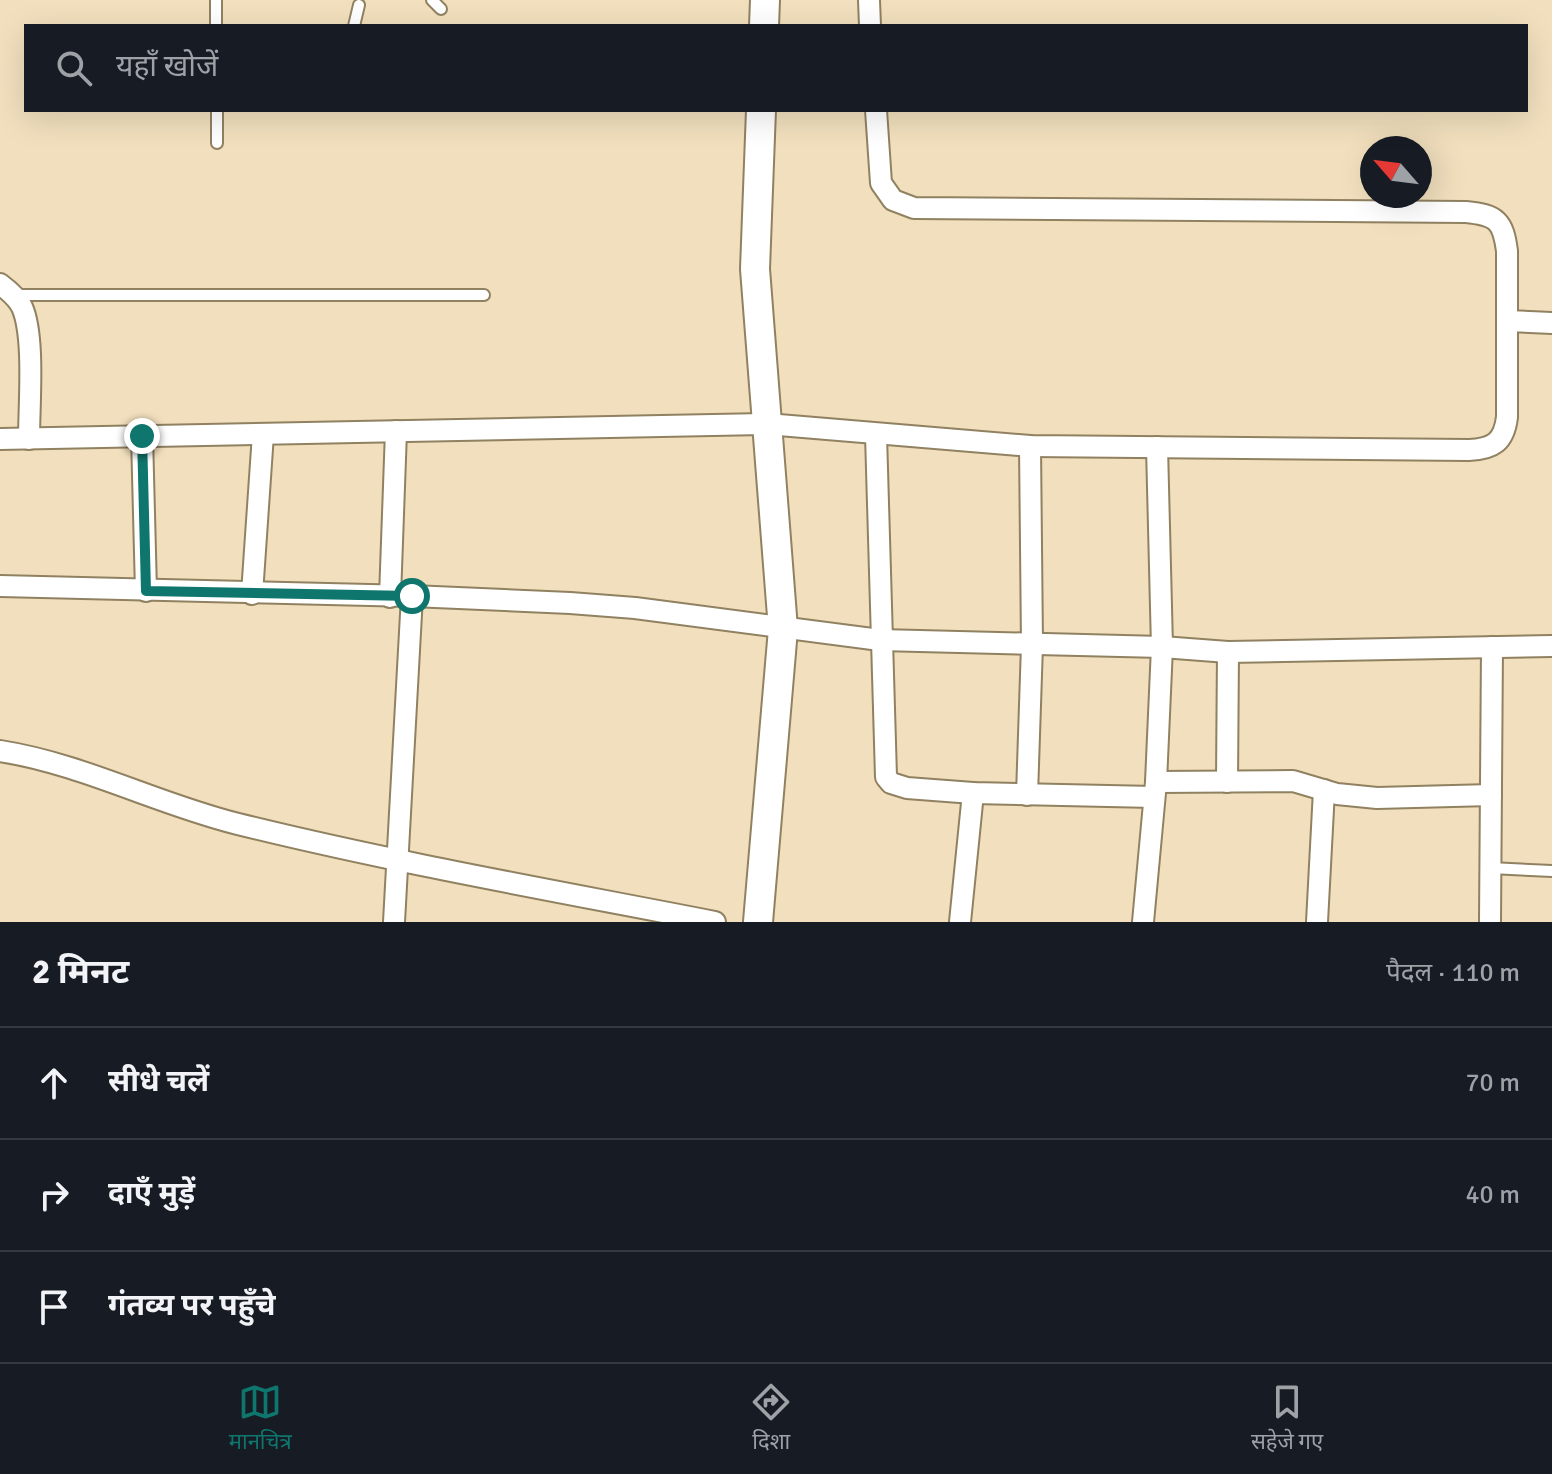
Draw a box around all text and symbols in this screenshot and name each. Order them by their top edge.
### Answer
search box [24,24,1528,112]
icon: search [52,46,96,90]
text: यहाँ खोजें [116,48,218,85]
north arrow [1360,136,1432,208]
route end [124,418,160,454]
route start [394,578,430,614]
text: 2 मिनट [32,951,129,993]
text: पैदल · 110 m [1386,957,1520,989]
icon: ahead [32,1061,76,1105]
text: सीधे चलें [108,1063,209,1100]
text: 70 m [1465,1067,1520,1099]
icon: right [32,1173,76,1217]
text: दाएँ मुड़ें [108,1175,195,1212]
text: 40 m [1465,1179,1520,1211]
icon: arrive [32,1285,76,1329]
text: गंतव्य पर पहुँचे [108,1287,275,1324]
tab: मानचित्र [229,1380,292,1458]
tab: दिशा [749,1380,793,1458]
tab: सहेजे गए [1251,1380,1323,1458]

